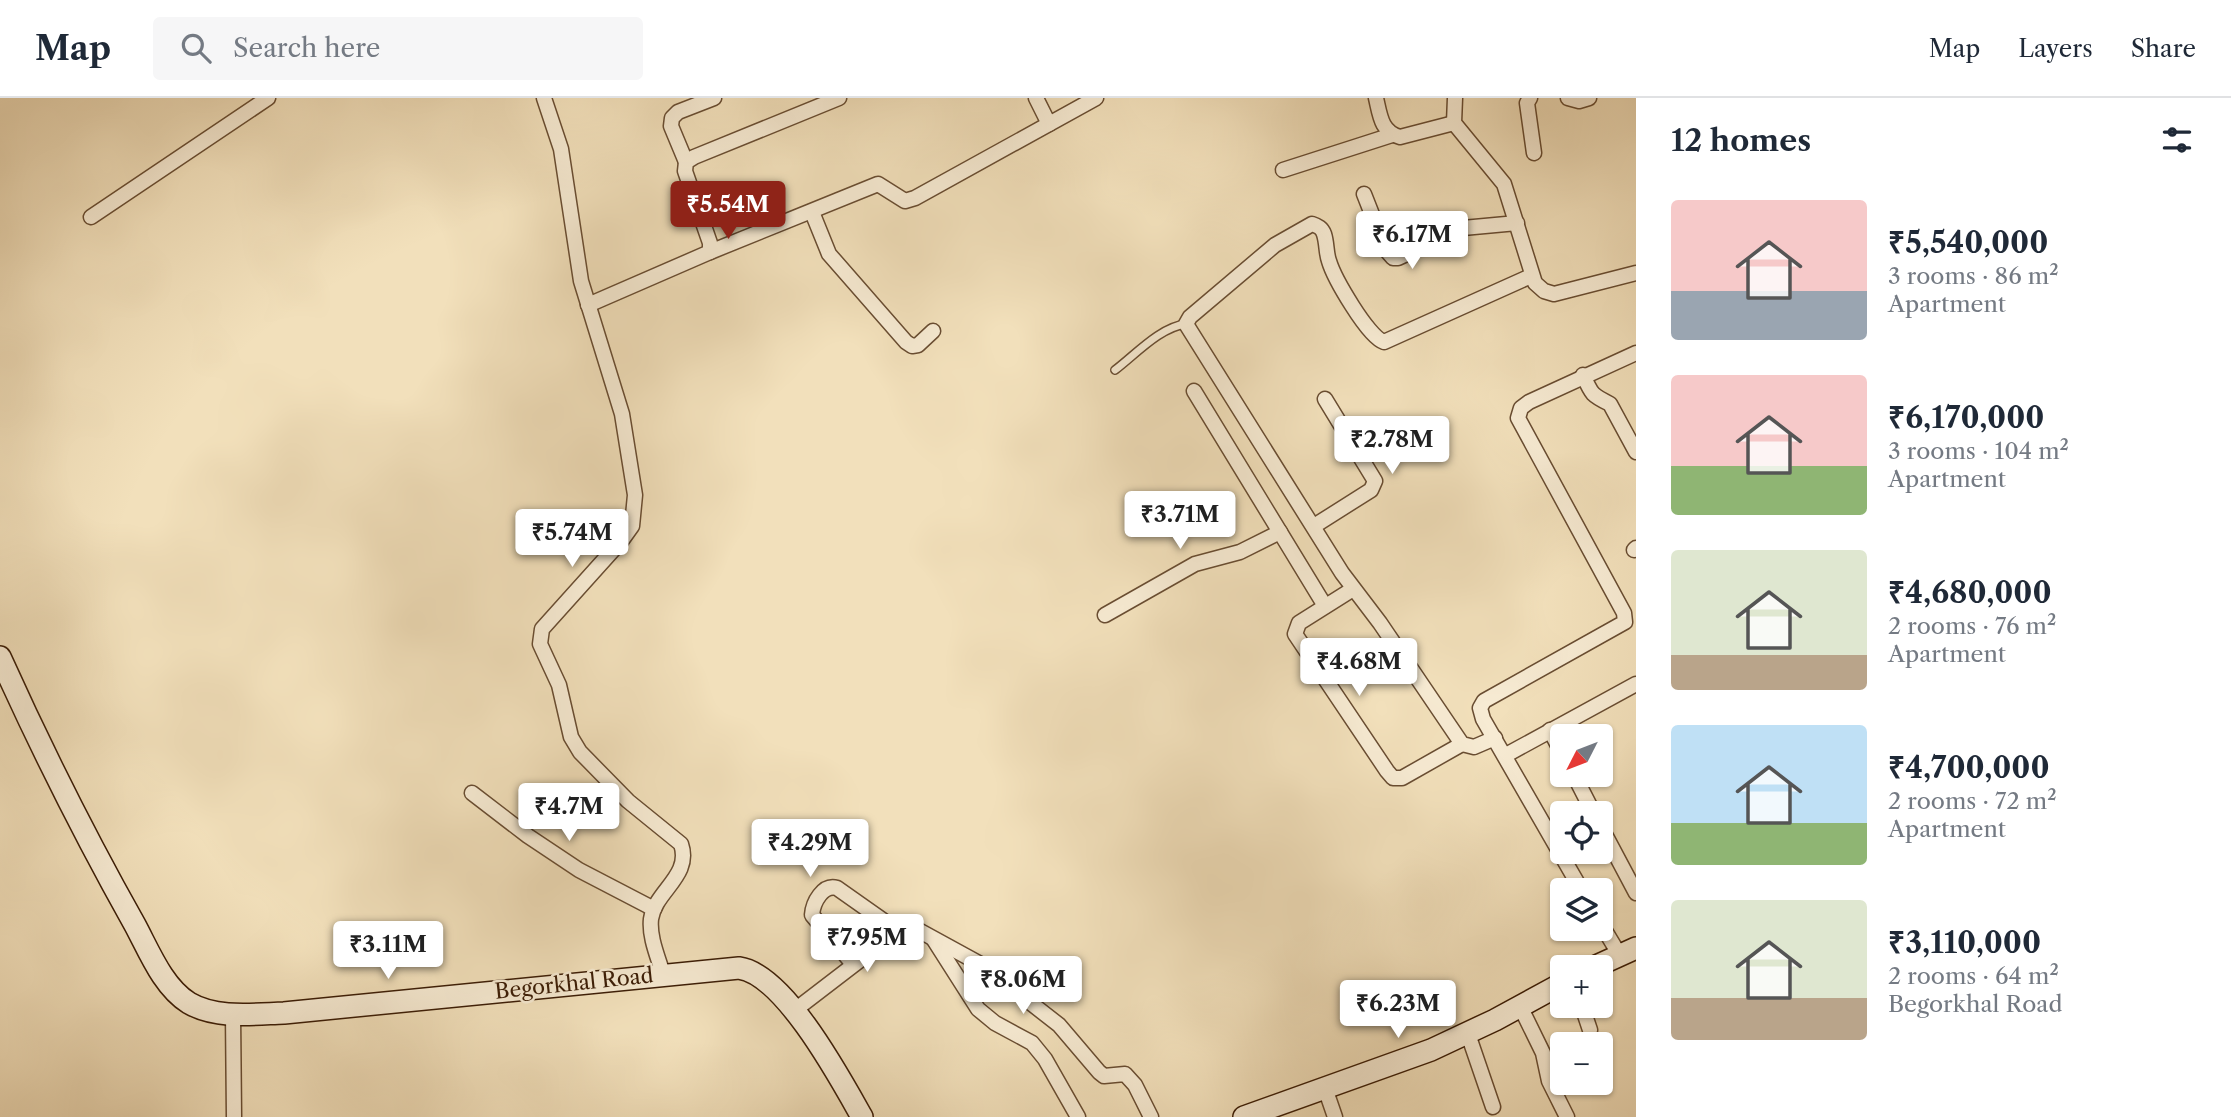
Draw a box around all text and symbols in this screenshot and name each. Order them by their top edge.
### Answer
search box [153,17,643,80]
text: Map [35,28,111,69]
icon: search [177,29,215,67]
text: Search here [233,32,380,64]
text: Map [1929,34,1980,63]
text: Layers [2018,34,2093,63]
text: Share [2131,34,2196,63]
icon: filters [2158,121,2196,159]
text: 12 homes [1671,122,1811,159]
pin: ₹5.54M [671,181,785,241]
text: ₹5.54M [687,190,769,218]
pin: ₹6.17M [1355,212,1469,271]
text: ₹6.17M [1372,220,1452,248]
text: ₹5,540,000 [1888,224,2048,261]
icon: home [1727,228,1811,312]
text: 3 rooms · 86 m² [1888,262,2059,290]
text: Apartment [1888,290,2006,318]
text: ₹6,170,000 [1888,399,2044,436]
icon: home [1727,403,1811,487]
pin: ₹2.78M [1335,416,1449,476]
text: ₹2.78M [1350,425,1434,453]
text: 3 rooms · 104 m² [1888,437,2069,465]
text: Apartment [1888,465,2006,493]
pin: ₹3.71M [1123,491,1237,551]
text: ₹3.71M [1140,500,1220,528]
pin: ₹5.74M [515,510,629,569]
text: ₹5.74M [531,518,613,546]
text: ₹4,680,000 [1888,574,2052,611]
icon: home [1727,578,1811,662]
text: 2 rooms · 76 m² [1888,612,2056,640]
pin: ₹4.68M [1302,638,1416,698]
text: Apartment [1888,640,2006,668]
text: ₹4.68M [1316,647,1402,675]
north arrow [1550,724,1614,788]
map controls [1550,724,1613,1095]
text: ₹4,700,000 [1888,749,2050,786]
icon: home [1727,753,1811,837]
pin: ₹4.7M [520,784,618,843]
text: 2 rooms · 72 m² [1888,787,2057,815]
text: ₹4.7M [534,792,604,820]
button: locate [1550,801,1613,864]
text: Apartment [1888,815,2006,843]
pin: ₹4.29M [753,820,867,879]
text: ₹4.29M [768,828,852,856]
button: layers [1550,878,1613,941]
pin: ₹7.95M [810,914,924,974]
pin: ₹3.11M [331,922,445,981]
text: ₹7.95M [827,923,907,951]
text: ₹3,110,000 [1888,924,2041,961]
icon: home [1727,928,1811,1012]
text: ₹3.11M [349,930,427,958]
button: + [1550,955,1613,1018]
pin: ₹8.06M [966,956,1080,1016]
street label: Begorkhal Road [493,962,655,1004]
text: 2 rooms · 64 m² [1888,962,2059,990]
text: ₹8.06M [980,965,1066,993]
pin: ₹6.23M [1341,981,1455,1040]
text: ₹6.23M [1356,989,1440,1017]
text: Begorkhal Road [1888,990,2062,1018]
button: − [1550,1032,1613,1095]

